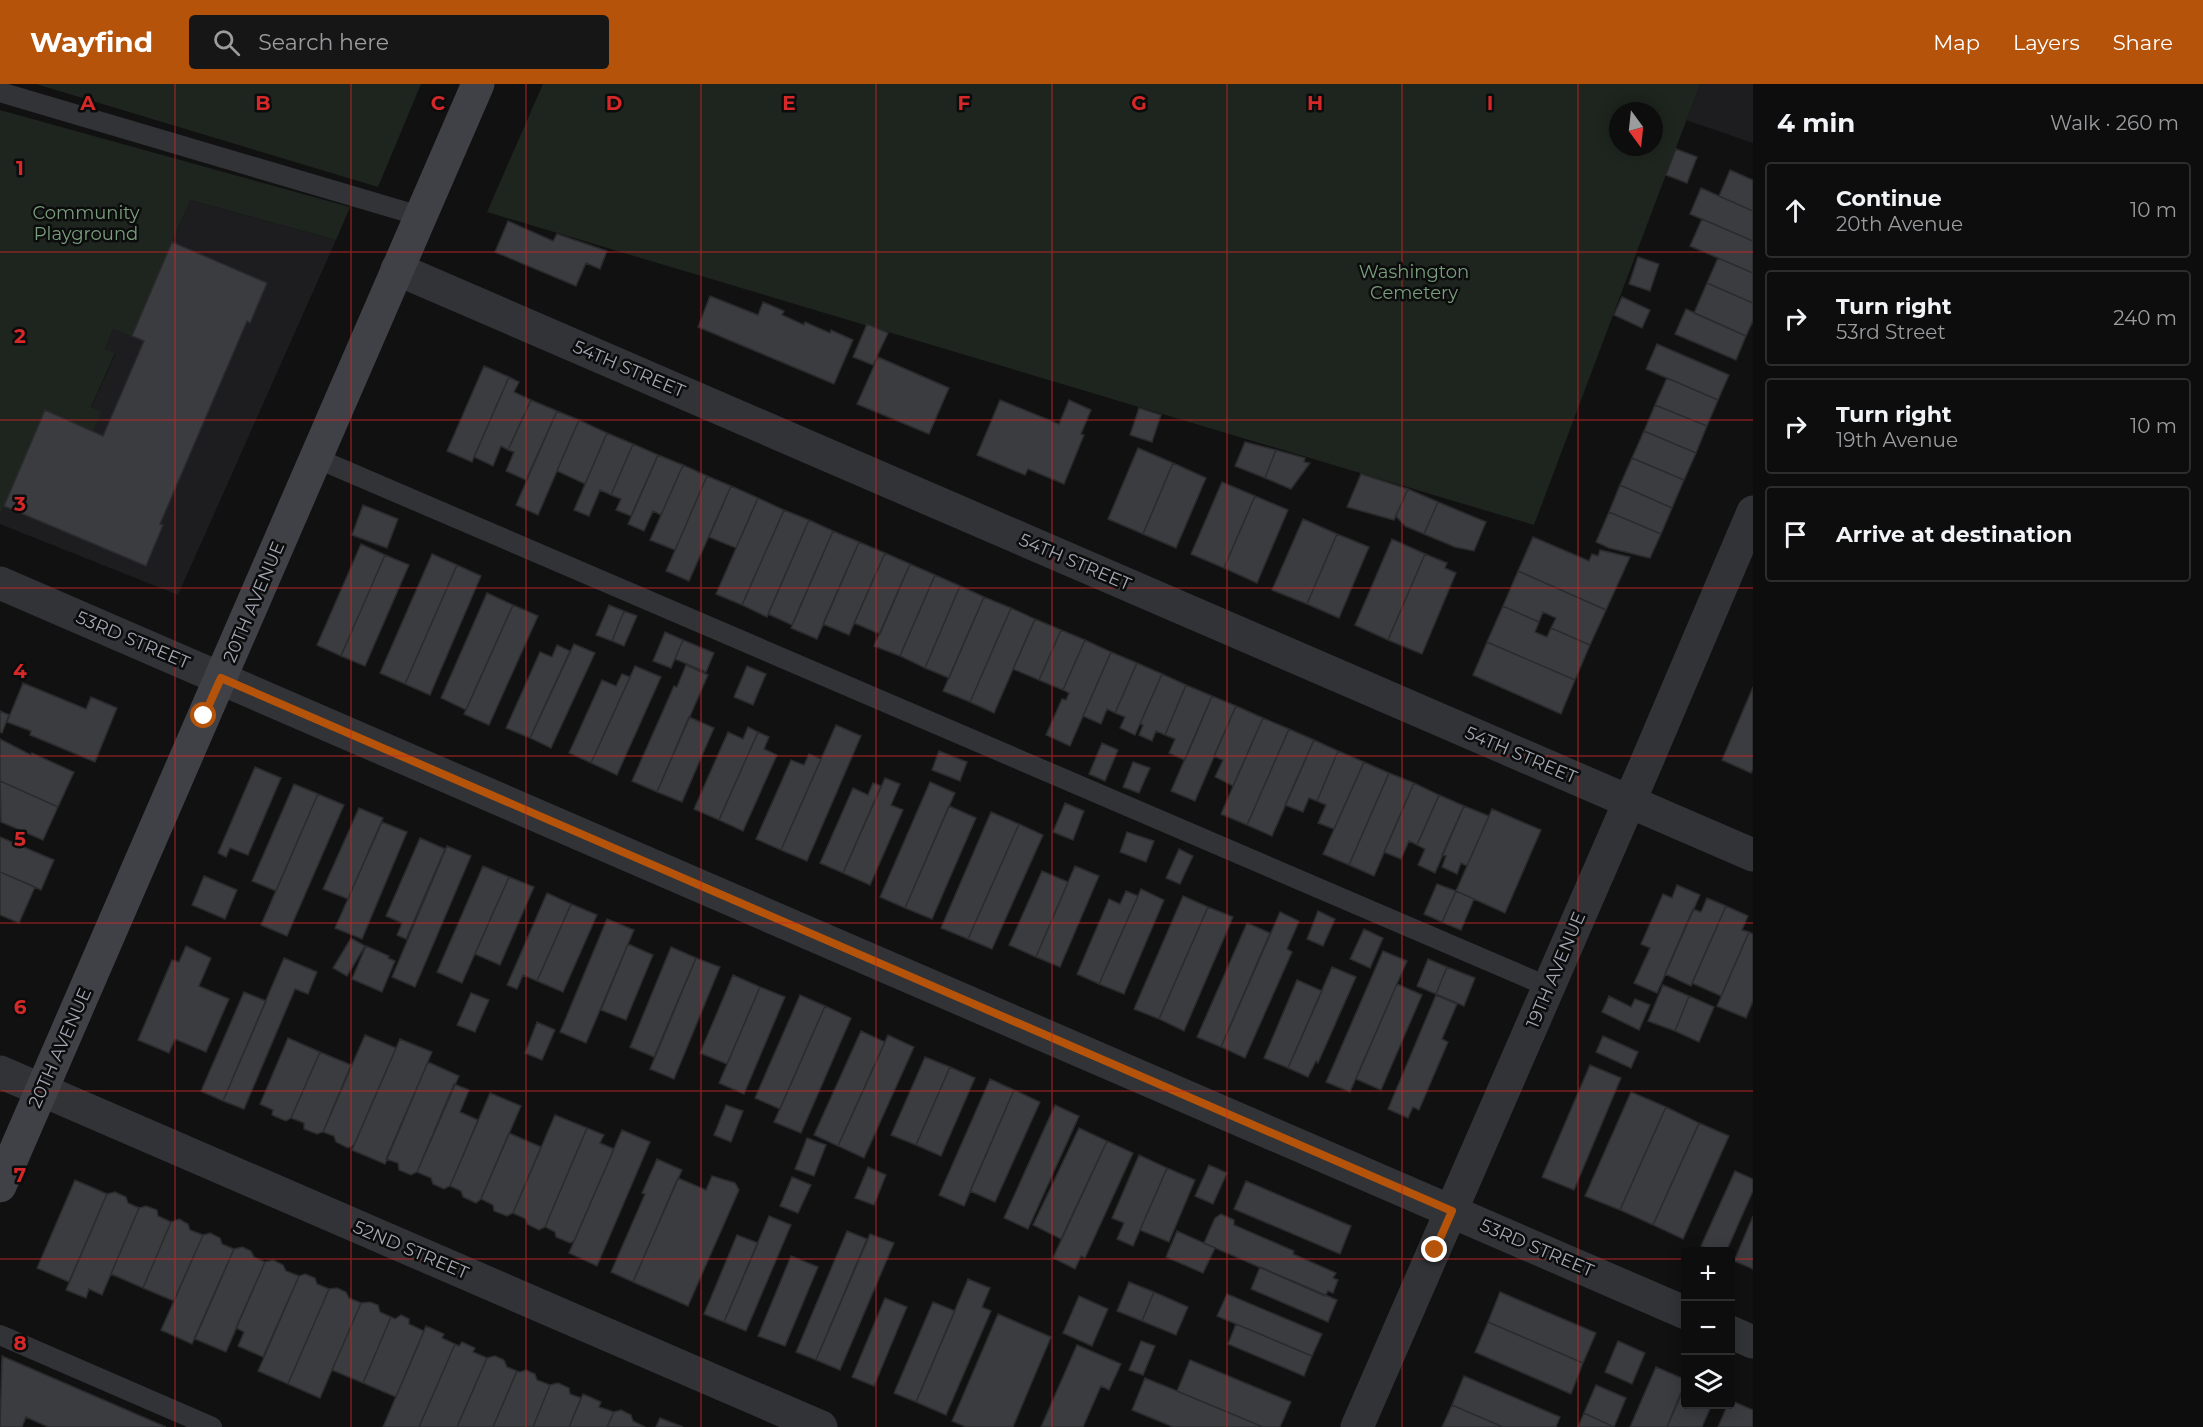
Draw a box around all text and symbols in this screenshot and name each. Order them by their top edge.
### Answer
search box [189,15,609,69]
text: Wayfind [30,25,153,59]
icon: search [210,26,243,59]
text: Search here [258,29,389,56]
text: Map [1933,30,1980,55]
text: Layers [2013,30,2080,55]
text: Share [2113,30,2173,55]
text: A [79,91,96,115]
text: B [255,91,271,115]
text: C [431,91,446,115]
text: D [606,91,622,115]
text: E [782,91,796,115]
text: F [958,91,971,115]
text: G [1131,91,1147,115]
text: H [1307,91,1323,115]
text: I [1487,91,1493,115]
north arrow [1609,102,1663,156]
text: 4 min [1777,107,1855,139]
text: Walk · 260 m [2050,111,2179,135]
text: 1 [16,156,24,180]
text: Continue [1836,185,1942,212]
icon: ahead [1779,194,1812,227]
text: 10 m [2130,198,2177,222]
park label: Community Playground [32,202,140,245]
text: 20th Avenue [1836,212,1963,236]
park label: Washington Cemetery [1359,261,1469,304]
text: Turn right [1836,293,1951,320]
icon: right [1779,302,1812,335]
text: 240 m [2113,306,2177,330]
text: 53rd Street [1836,320,1946,344]
text: 2 [14,324,26,348]
street label: 54TH STREET [570,336,689,403]
text: Turn right [1836,401,1951,428]
icon: right [1779,410,1812,443]
text: 10 m [2130,414,2177,438]
text: 19th Avenue [1836,428,1958,452]
text: 3 [13,492,26,516]
icon: arrive [1779,518,1812,551]
text: Arrive at destination [1836,521,2072,548]
street label: 54TH STREET [1016,529,1135,596]
street label: 20TH AVENUE [219,538,289,666]
street label: 53RD STREET [73,606,194,674]
text: 4 [13,659,27,683]
route start [190,702,216,728]
street label: 54TH STREET [1462,722,1581,789]
text: 5 [14,827,26,851]
street label: 19TH AVENUE [1522,908,1590,1032]
street label: 20TH AVENUE [24,985,96,1111]
text: 6 [14,995,27,1019]
text: 7 [14,1163,26,1187]
street label: 53RD STREET [1477,1214,1598,1282]
street label: 52ND STREET [350,1216,473,1284]
route end [1421,1236,1447,1262]
map controls [1681,1247,1735,1409]
button: + [1681,1247,1735,1301]
button: − [1681,1301,1735,1355]
text: 8 [13,1331,27,1355]
button: layers [1681,1355,1735,1409]

